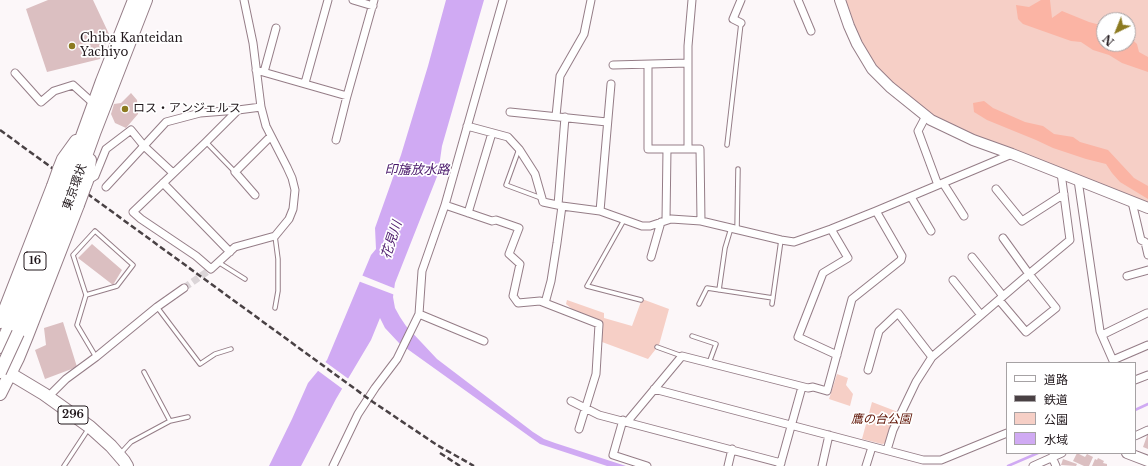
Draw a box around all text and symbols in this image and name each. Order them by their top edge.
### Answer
north arrow [1096,12,1136,52]
text: N [1100,31,1117,49]
place label: Chiba Kanteidan Yachiyo [80,32,183,60]
marker: Chiba Kanteidan Yachiyo [67,41,77,51]
place label: ロス・アンジェルス [133,102,241,116]
marker: ロス・アンジェルス [120,104,130,114]
street label: 東京環状 [60,162,90,212]
water label: 印旛放水路 [385,162,449,178]
water label: 花見川 [379,219,405,261]
road number: 16 [24,252,46,270]
legend [1006,362,1136,454]
text: 道路 [1044,372,1068,387]
text: 鉄道 [1044,392,1068,407]
road number: 296 [58,406,88,424]
text: 公園 [1044,412,1068,427]
park label: 鷹の台公園 [851,413,911,427]
text: 水域 [1044,432,1068,447]

